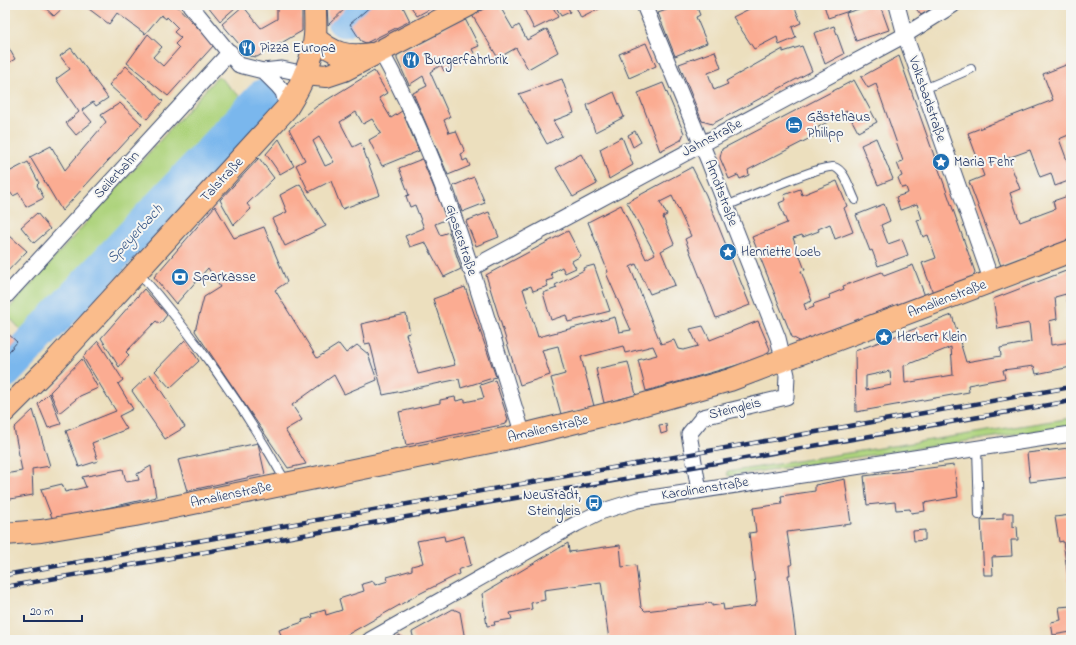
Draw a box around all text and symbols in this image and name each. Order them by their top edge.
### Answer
restaurant icon: Pizza Europa [237,38,257,58]
place label: Pizza Europa [260,38,336,59]
restaurant icon: Burgerfahrbrik [401,50,421,70]
place label: Burgerfahrbrik [423,50,509,72]
street label: Volksbadstraße [902,52,952,145]
place label: Gästehaus Philipp [807,107,870,144]
street label: Jahnstraße [678,113,746,163]
hotel icon: Gästehaus Philipp [784,115,804,135]
street label: Seilerbahn [89,146,145,204]
street label: Talstraße [195,152,249,207]
place icon: Maria Fehr [931,152,951,172]
place label: Maria Fehr [954,152,1015,173]
street label: Arndtstraße [699,157,744,230]
water label: Speyerbach [102,199,170,269]
street label: Gipserstraße [440,202,483,279]
place icon: Henriette Loeb [718,242,738,262]
place label: Henriette Loeb [741,242,821,263]
bank icon: Sparkasse [170,267,190,287]
place label: Sparkasse [193,267,256,288]
street label: Amalienstraße [905,274,990,324]
place icon: Herbert Klein [874,327,894,347]
place label: Herbert Klein [897,327,967,348]
street label: Steingleis [707,392,764,427]
street label: Amalienstraße [505,409,591,449]
street label: Karolinenstraße [660,472,751,506]
street label: Amalienstraße [189,476,274,514]
place label: Neustadt, Steingleis [523,485,581,523]
bus stop icon: Neustadt, Steingleis [584,493,604,513]
scale bar [24,597,82,623]
text: 20 m [30,603,53,621]

